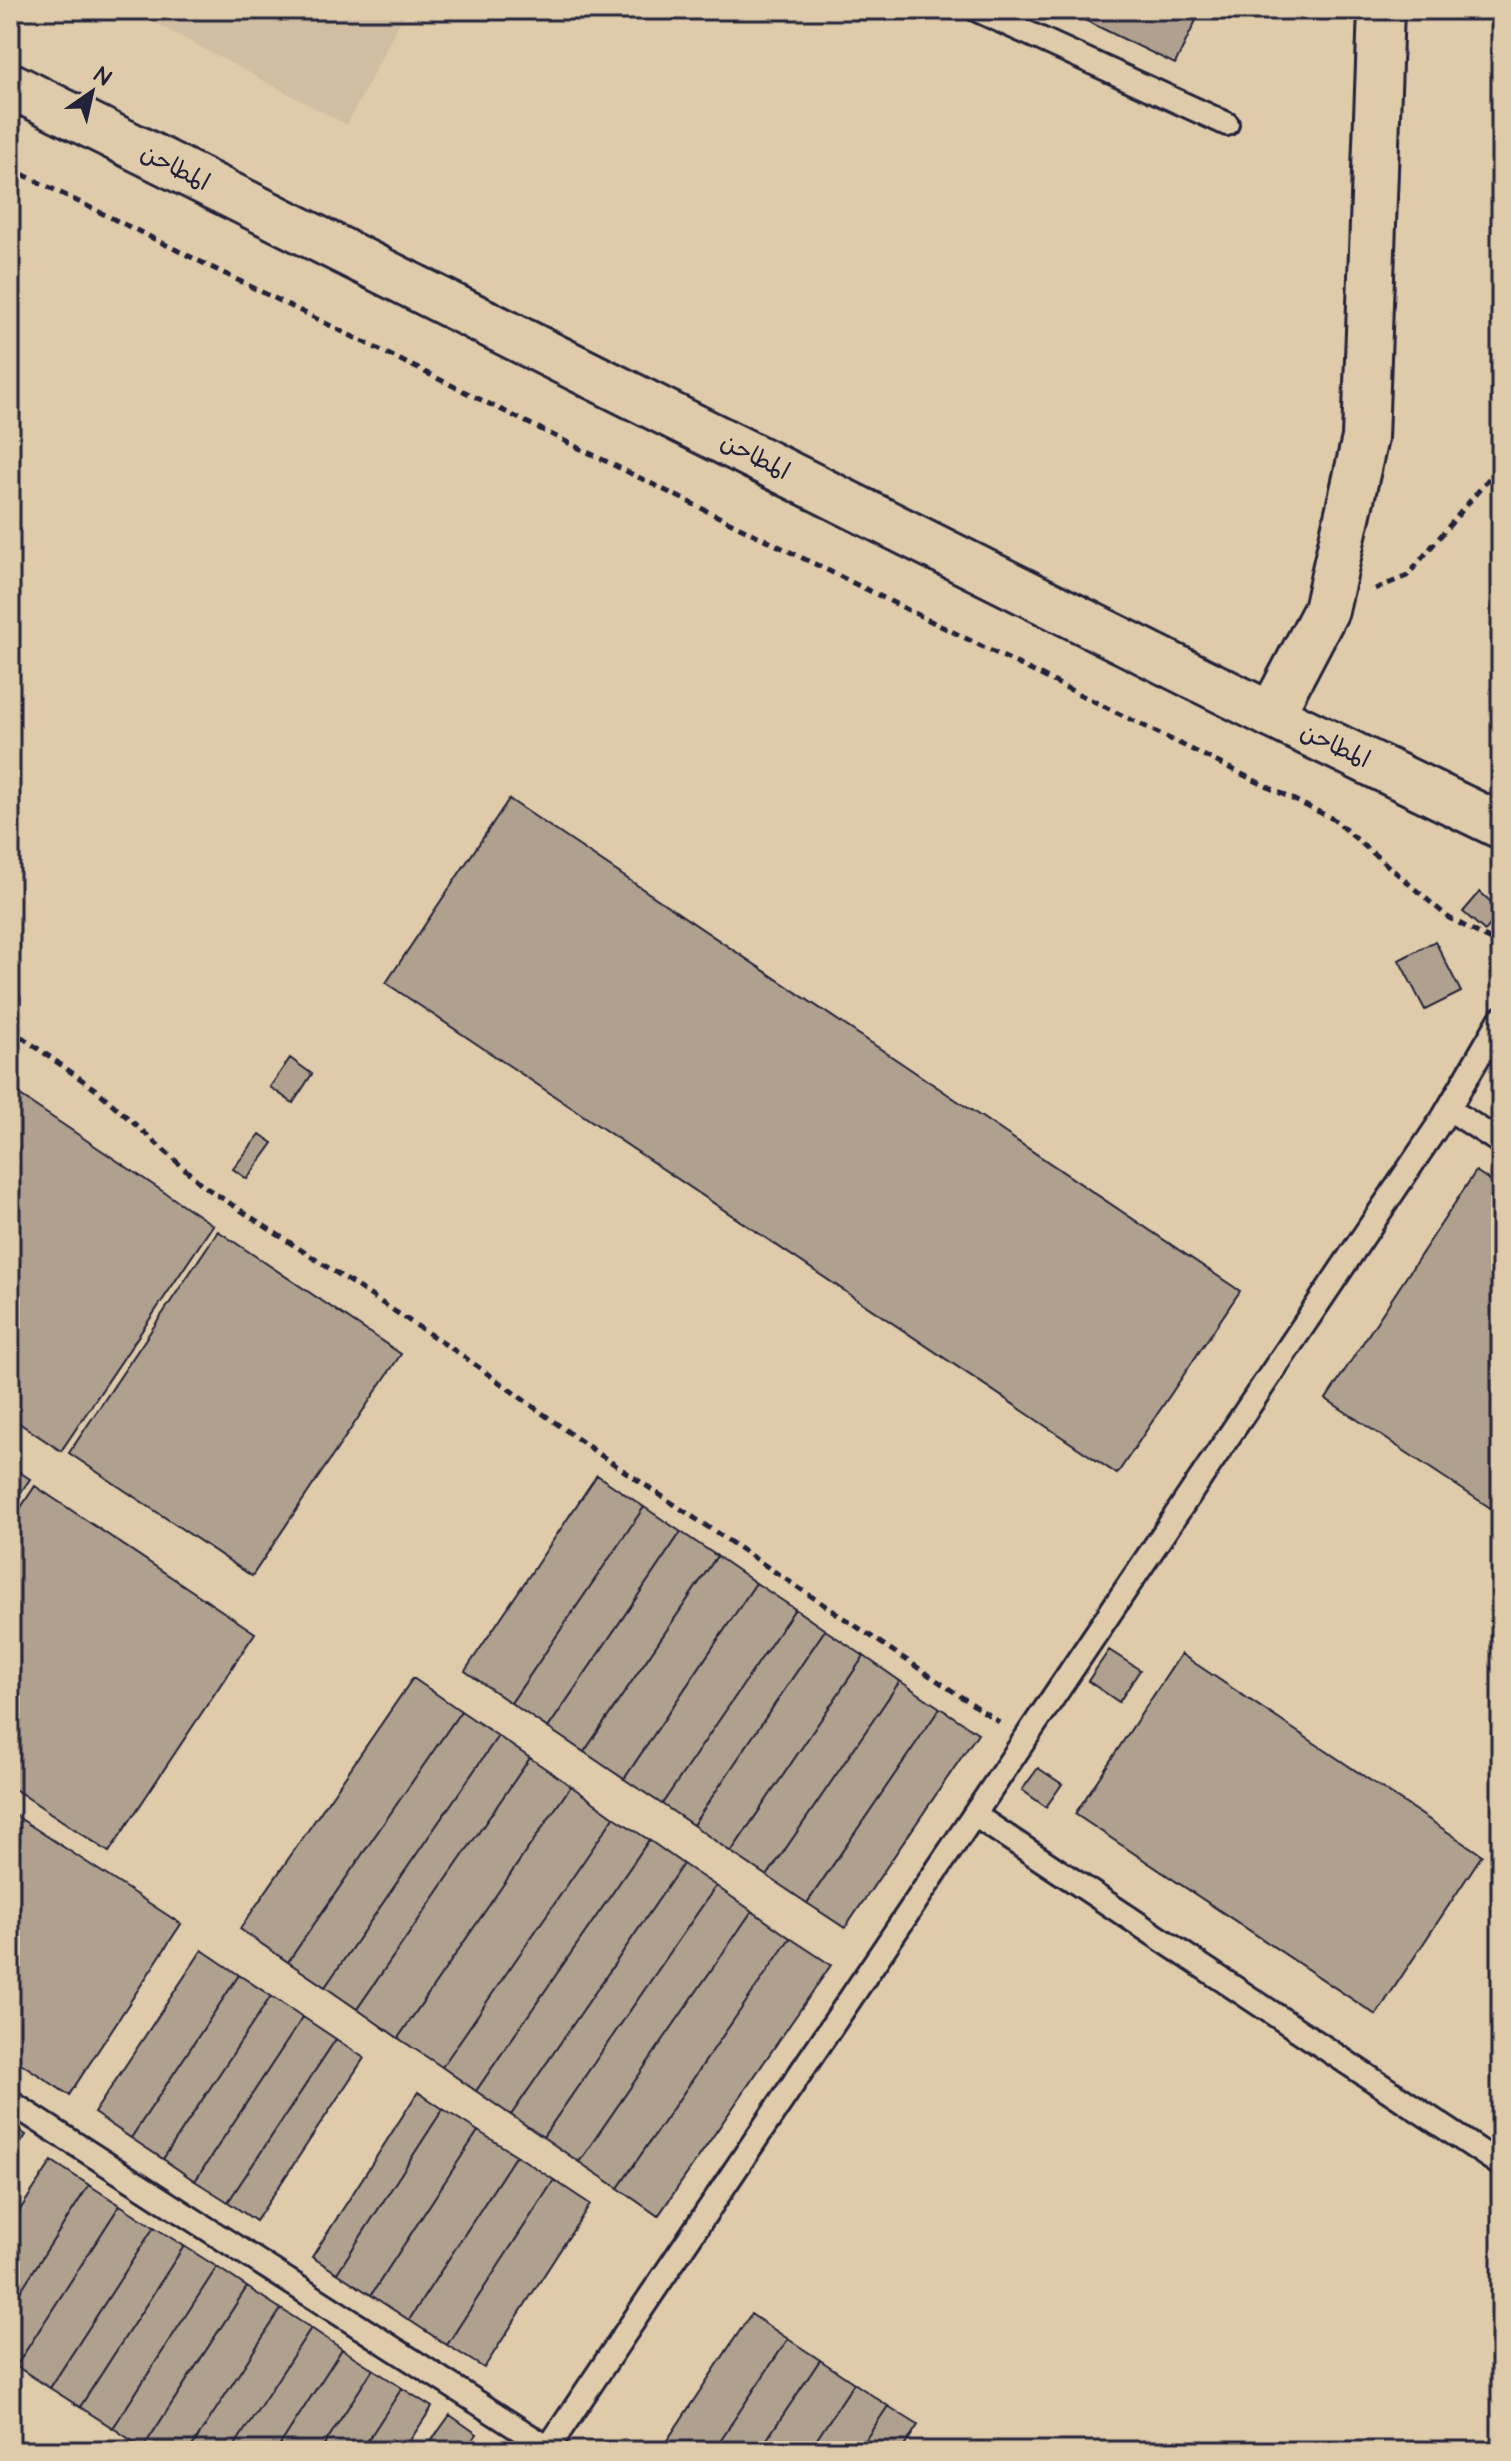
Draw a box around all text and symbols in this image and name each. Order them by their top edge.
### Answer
north arrow [52,52,132,132]
text: N [88,60,117,93]
street label: المطاحن [135,136,215,200]
street label: المطاحن [715,425,795,489]
street label: المطاحن [1295,715,1375,777]

